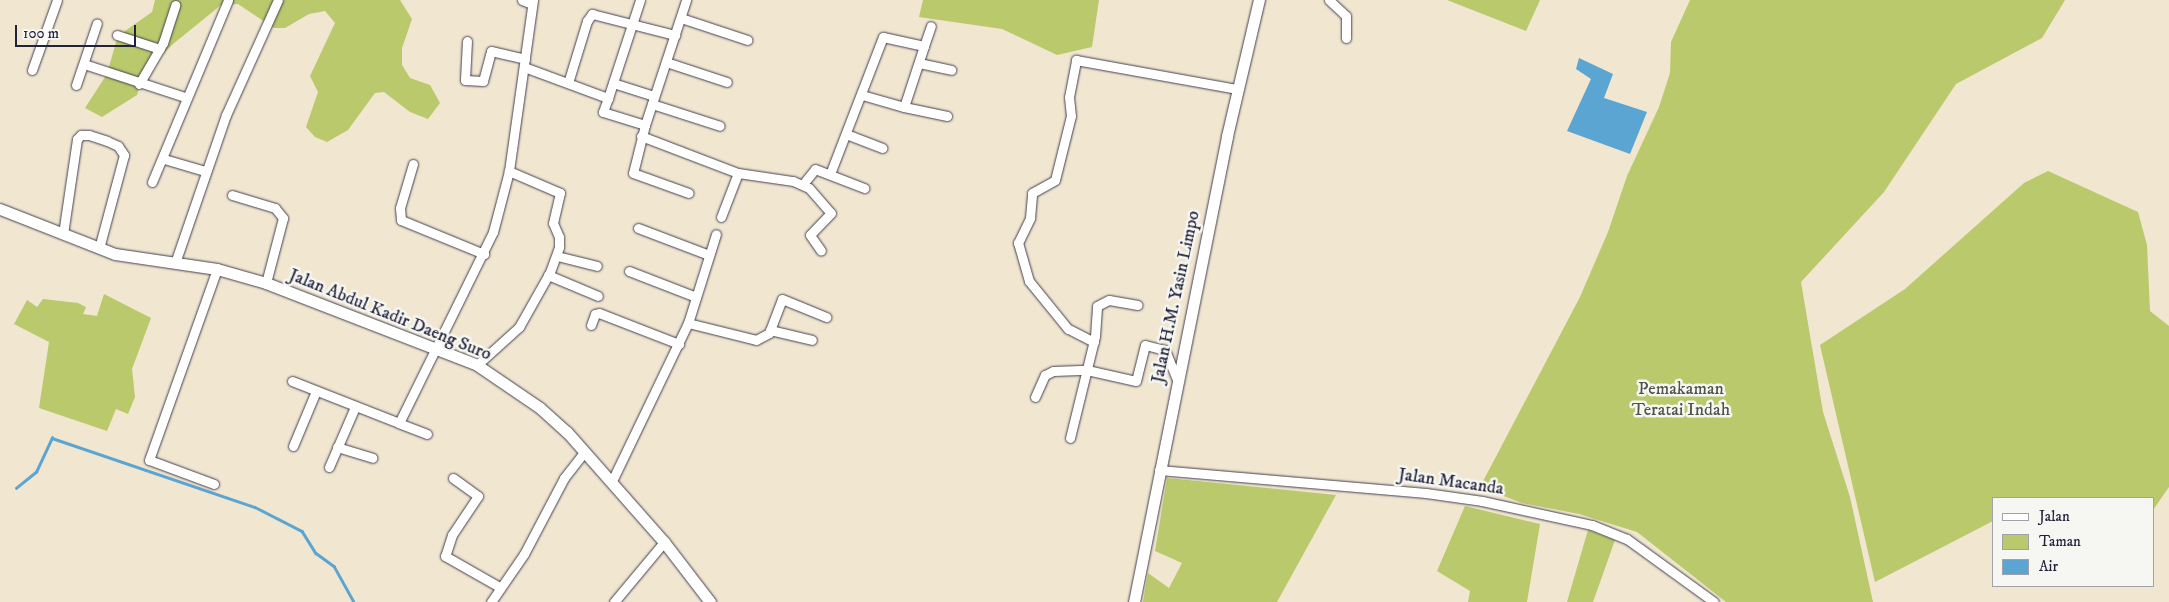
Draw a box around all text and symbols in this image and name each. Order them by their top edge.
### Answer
scale bar [18,15,139,47]
text: 100 m [23,24,59,43]
street label: Jalan H.M. Yasin Limpo [1147,209,1205,385]
street label: Jalan Abdul Kadir Daeng Suro [286,264,494,366]
park label: Pemakaman Teratai Indah [1632,379,1730,422]
street label: Jalan Macanda [1397,464,1505,500]
legend [1992,497,2154,587]
text: Jalan [2039,507,2070,526]
text: Taman [2039,532,2081,551]
text: Air [2039,557,2058,576]

